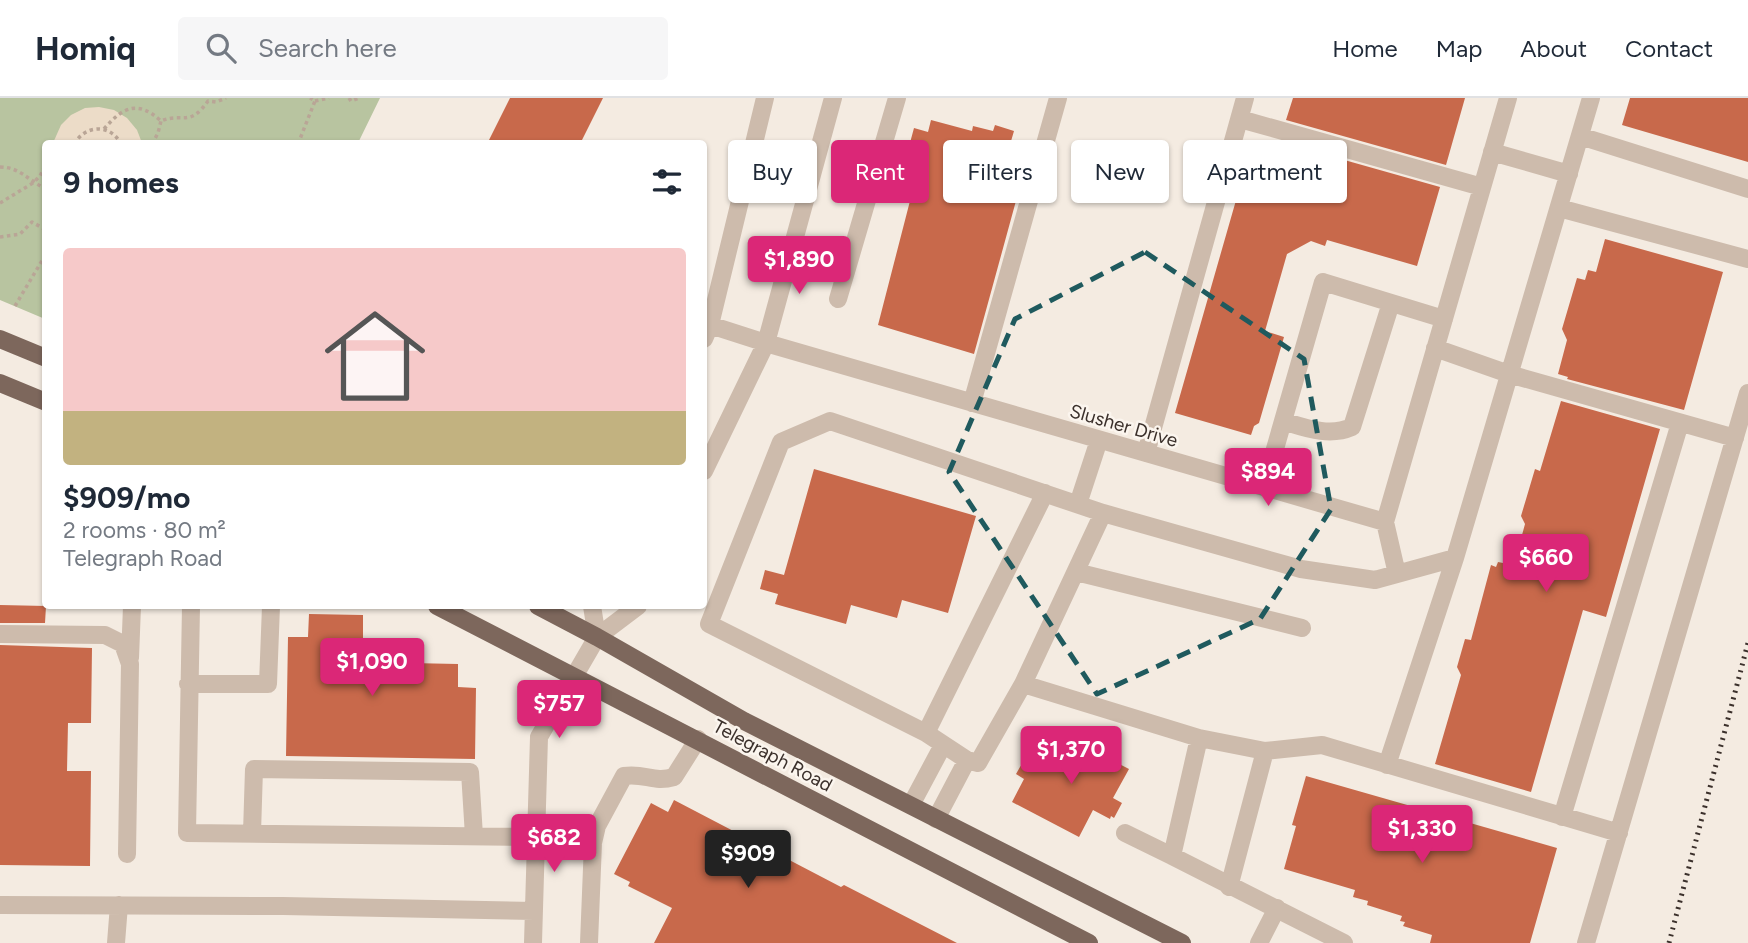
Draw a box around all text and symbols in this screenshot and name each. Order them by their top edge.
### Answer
search box [178,17,668,80]
text: Homiq [35,29,136,68]
icon: search [202,29,240,67]
text: Search here [258,32,397,64]
text: Home [1332,34,1398,63]
text: Map [1436,34,1482,63]
text: About [1520,34,1587,63]
text: Contact [1625,34,1713,63]
chip: Buy [728,140,817,203]
chip: Rent [831,140,929,203]
chip: Filters [943,140,1057,203]
chip: New [1071,140,1169,203]
chip: Apartment [1183,140,1347,203]
icon: filters [648,163,686,201]
text: 9 homes [63,164,179,201]
pin: $1,890 [742,236,856,296]
text: $1,890 [764,245,834,273]
icon: home [312,293,438,419]
street label: Slusher Drive [1067,399,1181,452]
pin: $894 [1227,448,1309,508]
text: $894 [1241,457,1295,485]
text: $909/mo [63,479,190,516]
text: 2 rooms · 80 m² [63,516,226,544]
pin: $660 [1505,534,1587,594]
text: $660 [1519,543,1573,571]
text: Telegraph Road [63,544,223,572]
pin: $1,090 [315,638,429,698]
text: $1,090 [336,647,408,675]
pin: $757 [518,680,600,740]
text: $757 [533,689,585,717]
street label: Telegraph Road [709,714,836,797]
pin: $1,370 [1014,726,1128,786]
text: $1,370 [1037,735,1105,763]
pin: $1,330 [1365,806,1479,865]
pin: $682 [513,814,595,874]
text: $1,330 [1388,814,1456,842]
text: $682 [527,823,581,851]
pin: $909 [707,830,789,890]
text: $909 [721,839,775,867]

